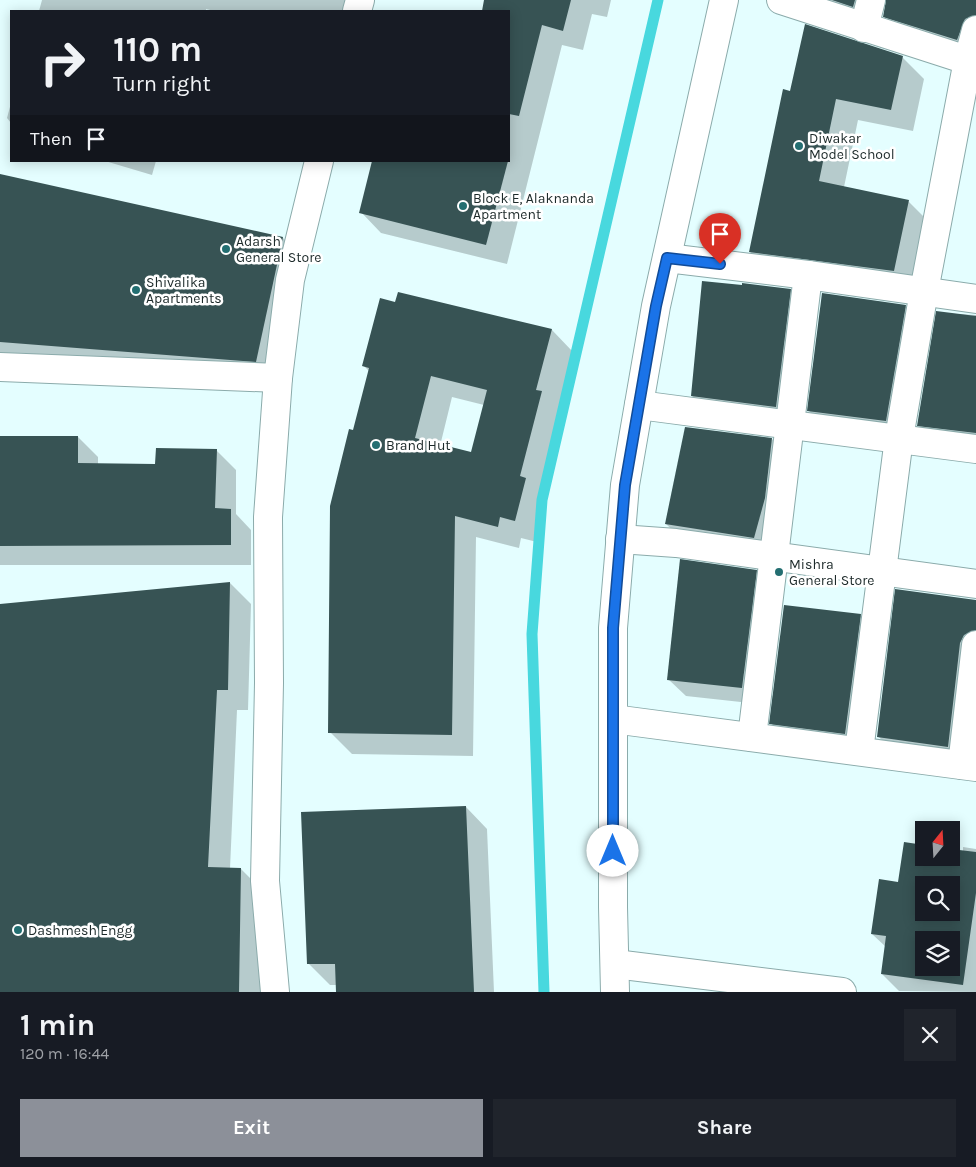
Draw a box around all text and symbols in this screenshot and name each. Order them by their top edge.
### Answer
text: 110 m [113,29,202,70]
icon: right [30,30,95,95]
text: Turn right [113,71,211,97]
icon: arrive [82,125,110,153]
text: Then [30,128,72,150]
place label: Diwakar Model School [809,130,895,163]
marker: Diwakar Model School [793,140,805,152]
place label: Block E, Alaknanda Apartment [473,190,594,223]
marker: Block E, Alaknanda Apartment [457,200,469,212]
pin [699,213,741,264]
icon: arrive [706,220,734,248]
place label: Adarsh General Store [236,233,321,266]
marker: Adarsh General Store [220,243,232,255]
place label: Shivalika Apartments [146,274,222,307]
marker: Shivalika Apartments [130,284,142,296]
place label: Brand Hut [386,437,451,454]
marker: Brand Hut [370,439,382,451]
place label: Mishra General Store [789,556,874,589]
marker: Mishra General Store [773,566,785,578]
north arrow [915,821,960,866]
map controls [915,821,960,976]
position arrow [586,824,638,876]
button: search [915,876,960,921]
place label: Dashmesh Engg [28,922,132,939]
marker: Dashmesh Engg [12,924,24,936]
button: layers [915,931,960,976]
text: 1 min [20,1007,95,1043]
button: close [904,1009,956,1061]
text: 120 m · 16:44 [20,1044,109,1063]
button: Exit [20,1099,483,1157]
button: Share [493,1099,956,1157]

